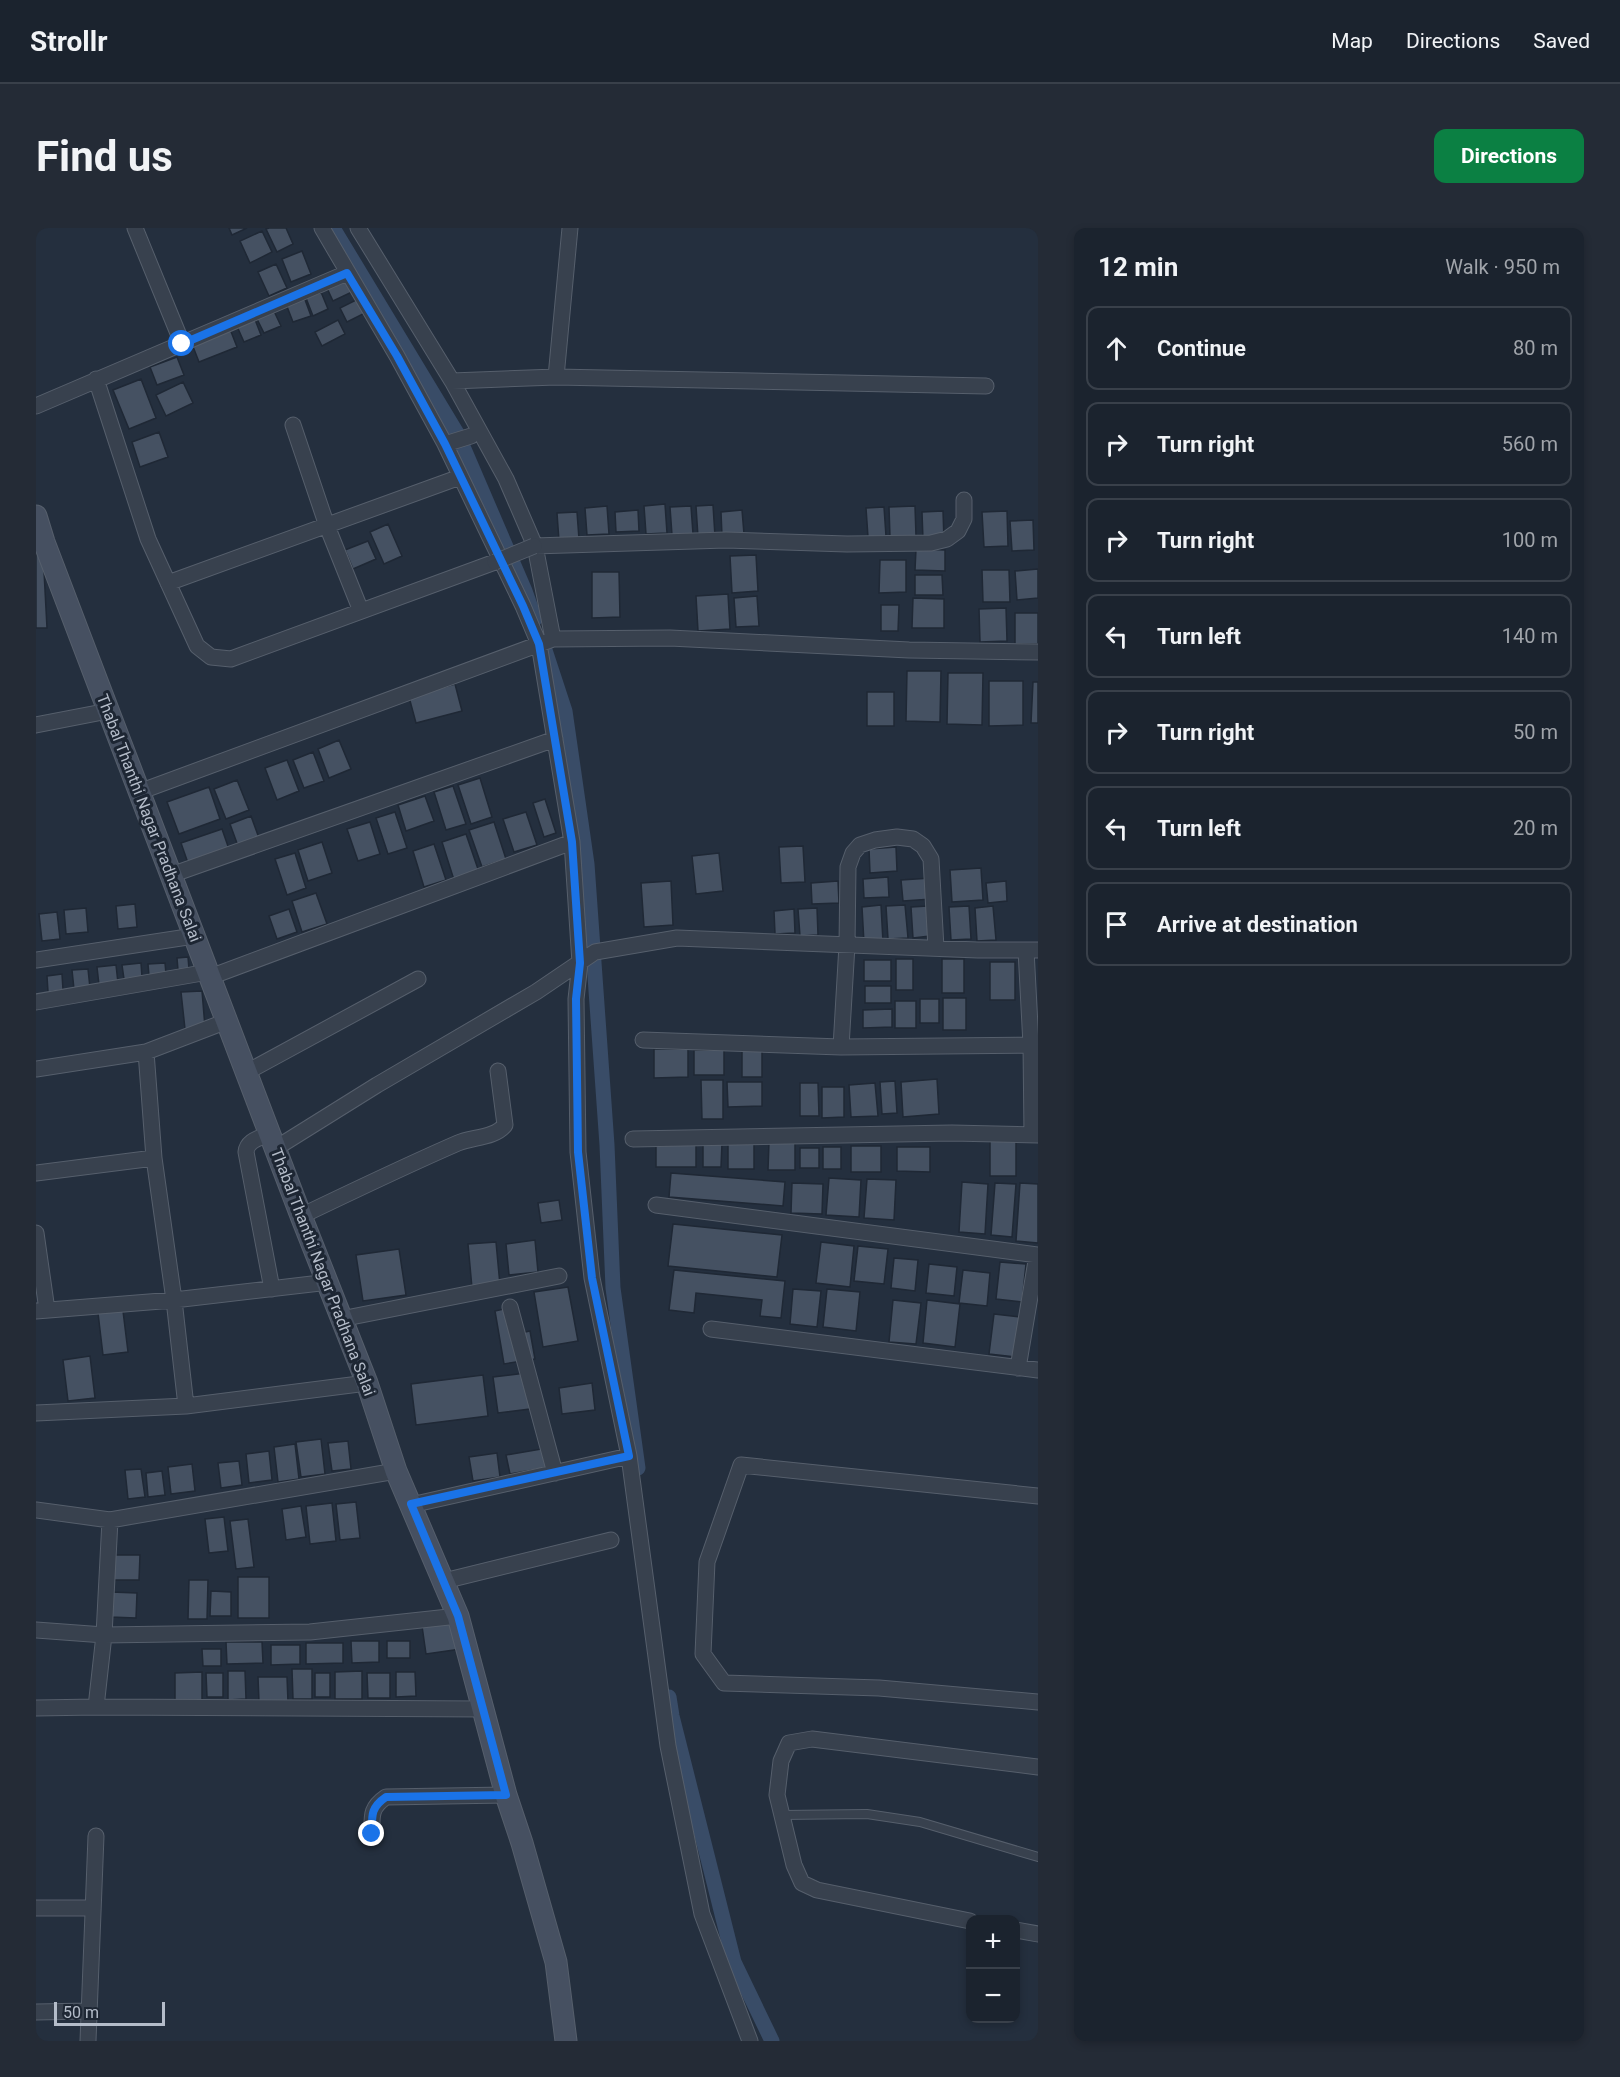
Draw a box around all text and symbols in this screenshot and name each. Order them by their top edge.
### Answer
text: Strollr [30,25,107,58]
text: Map [1331,29,1373,53]
text: Directions [1406,29,1500,53]
text: Saved [1533,29,1590,53]
button: Directions [1434,129,1584,183]
text: Find us [36,132,173,181]
text: 12 min [1098,252,1178,282]
text: Walk · 950 m [1445,255,1560,279]
route start [168,330,194,356]
icon: ahead [1100,332,1133,365]
text: Continue [1157,336,1246,361]
text: 80 m [1513,336,1558,360]
icon: right [1100,428,1133,461]
text: Turn right [1157,432,1254,457]
text: 560 m [1502,432,1558,456]
icon: right [1100,524,1133,557]
text: Turn right [1157,528,1254,553]
text: 100 m [1502,528,1558,552]
icon: left [1100,620,1133,653]
text: Turn left [1157,624,1241,649]
text: 140 m [1502,624,1558,648]
street label: Thabal Thanthi Nagar Pradhana Salai [93,691,205,945]
icon: right [1100,716,1133,749]
text: Turn right [1157,720,1254,745]
text: 50 m [1513,720,1558,744]
icon: left [1100,812,1133,845]
text: Turn left [1157,816,1241,841]
text: 20 m [1513,816,1558,840]
icon: arrive [1100,908,1133,941]
text: Arrive at destination [1157,912,1358,937]
street label: Thabal Thanthi Nagar Pradhana Salai [267,1145,379,1399]
route end [358,1820,384,1846]
map controls [966,1915,1020,2023]
button: + [966,1915,1020,1969]
button: − [966,1969,1020,2023]
scale bar [54,1999,165,2026]
text: 50 m [63,2003,99,2022]

